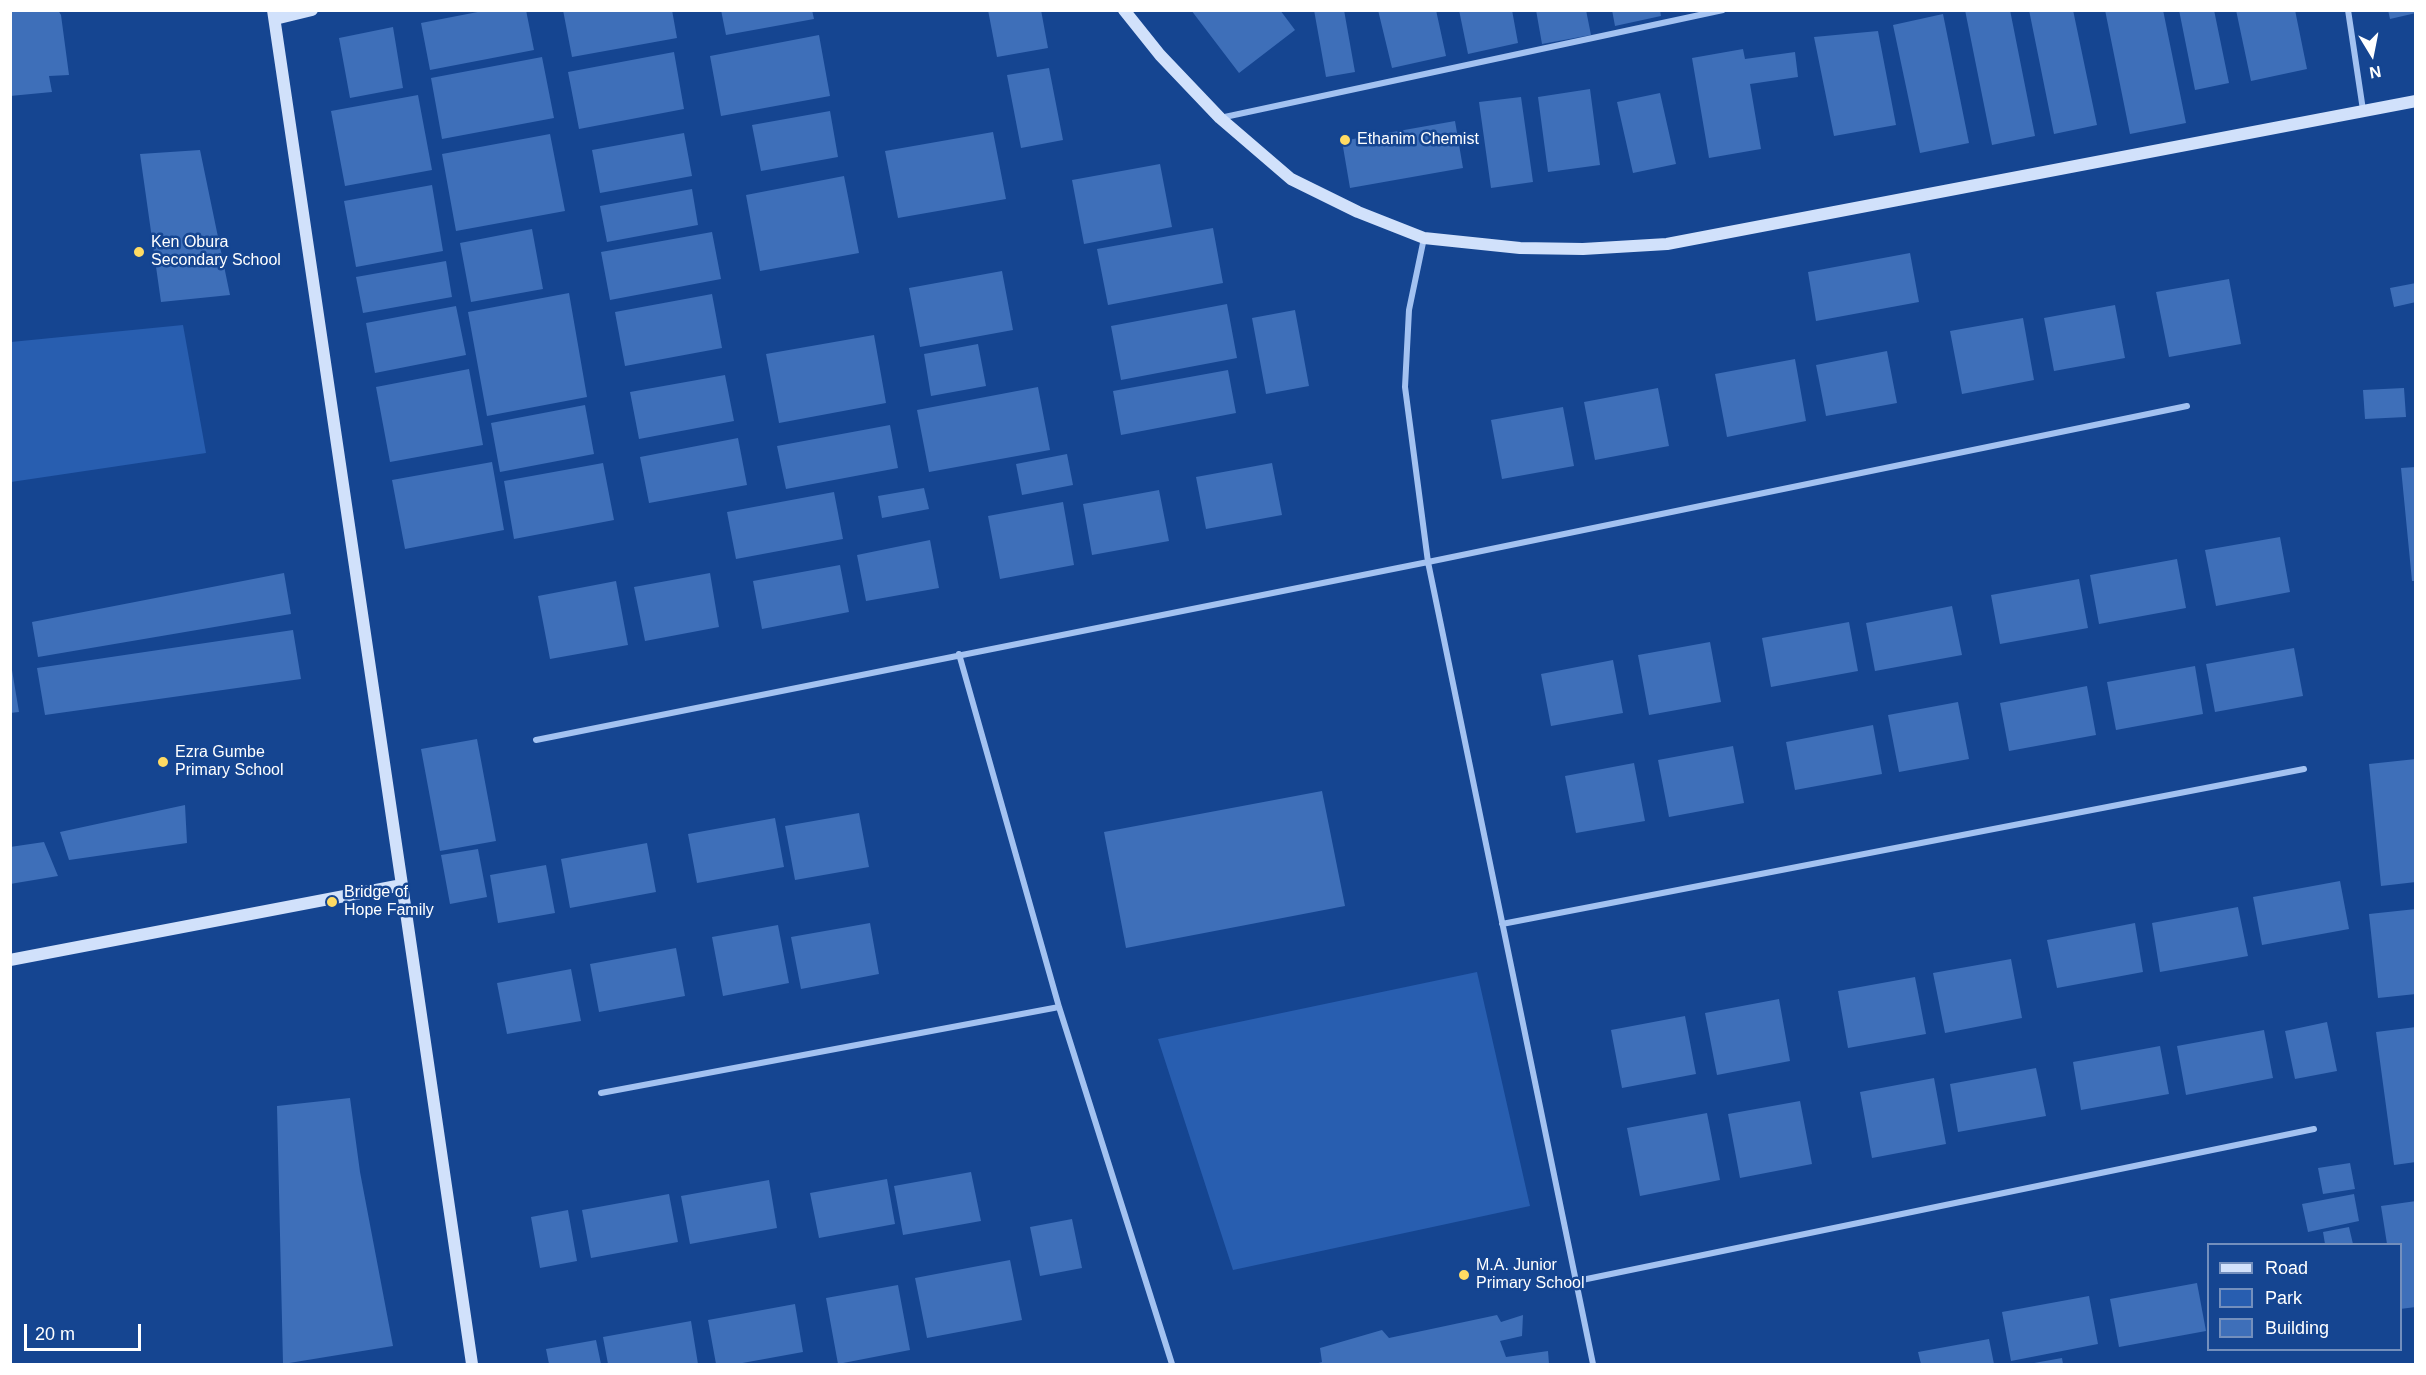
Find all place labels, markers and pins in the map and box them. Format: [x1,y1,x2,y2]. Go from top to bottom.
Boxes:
place label: Ethanim Chemist [1357,130,1479,150]
marker: Ethanim Chemist [1338,133,1352,147]
place label: Ken Obura Secondary School [151,233,281,271]
marker: Ken Obura Secondary School [132,245,146,259]
place label: Ezra Gumbe Primary School [175,743,283,781]
marker: Ezra Gumbe Primary School [156,755,170,769]
place label: Bridge of Hope Family [344,883,434,921]
marker: Bridge of Hope Family [325,895,339,909]
place label: M.A. Junior Primary School [1476,1256,1584,1294]
marker: M.A. Junior Primary School [1457,1268,1471,1282]

